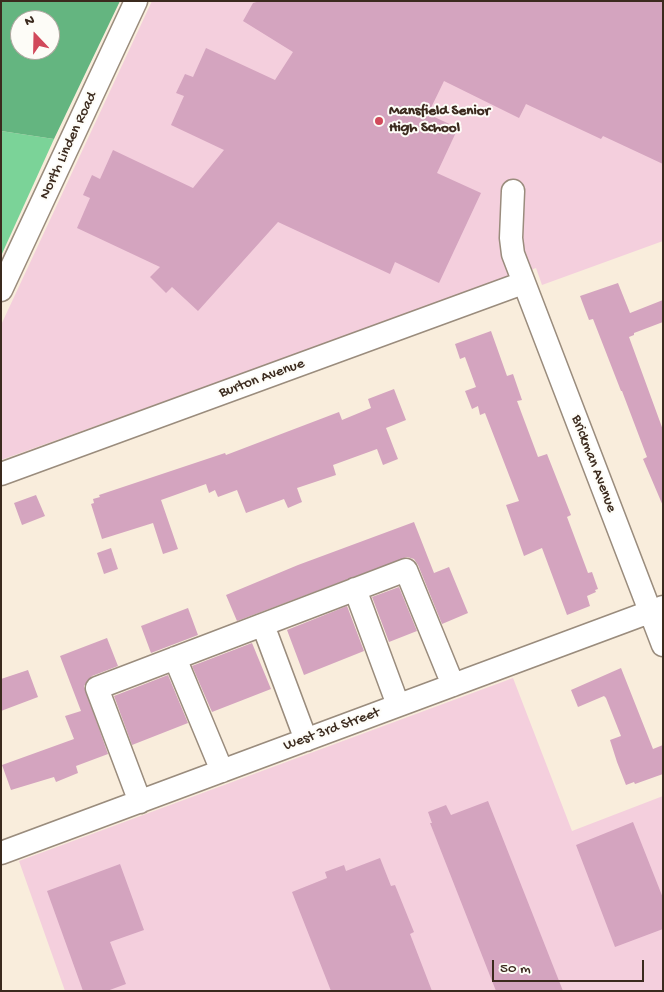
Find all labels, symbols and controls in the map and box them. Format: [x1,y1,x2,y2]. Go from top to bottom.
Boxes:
north arrow [10,10,60,60]
text: N [22,12,37,31]
street label: North Linden Road [36,89,102,203]
place label: Mansfield Senior High School [389,103,490,138]
marker: Mansfield Senior High School [373,115,385,127]
street label: Burton Avenue [217,355,307,403]
street label: Brickman Avenue [566,413,620,515]
street label: West 3rd Street [281,704,383,756]
scale bar [494,950,646,982]
text: 50 m [500,960,531,978]

